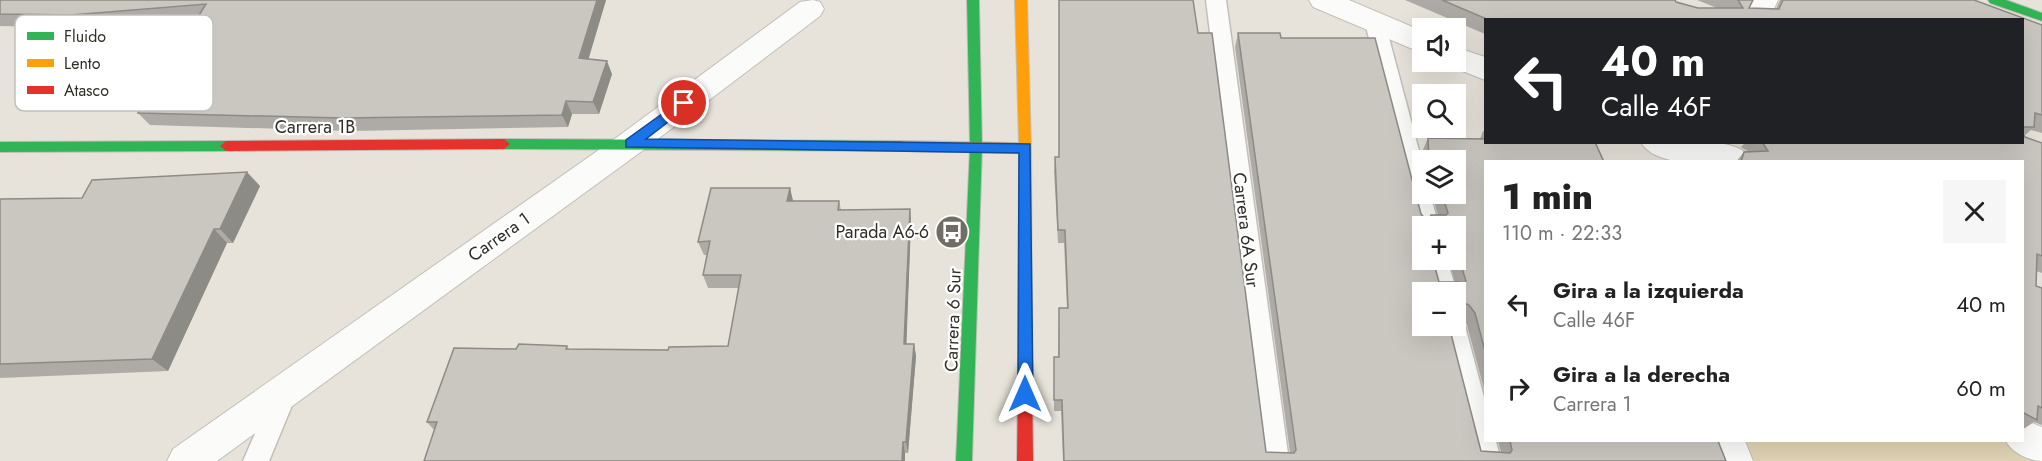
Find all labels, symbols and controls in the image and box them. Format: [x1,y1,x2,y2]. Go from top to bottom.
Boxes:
legend [15,15,213,111]
map controls [1412,18,1466,336]
button: sound [1412,18,1466,72]
text: Fluido [64,25,106,48]
text: 40 m [1601,31,1705,92]
icon: left [1502,42,1580,120]
text: Lento [64,52,101,75]
pin [658,77,709,128]
text: Atasco [64,79,109,102]
button: search [1412,84,1466,138]
icon: arrive [667,86,700,119]
text: Calle 46F [1601,87,1712,126]
street label: Carrera 1B [275,114,355,140]
button: layers [1412,150,1466,204]
text: 1 min [1502,170,1593,222]
street label: Carrera 6A Sur [1226,171,1266,290]
button: close [1943,180,2006,243]
street label: Carrera 1 [463,206,535,268]
bus stop icon: Parada A6-6 [934,214,970,250]
button: + [1412,216,1466,270]
place label: Parada A6-6 [835,219,929,245]
text: 110 m · 22:33 [1502,219,1622,248]
street label: Carrera 6 Sur [938,267,968,372]
text: Gira a la izquierda [1553,274,1744,306]
button: − [1412,282,1466,336]
icon: left [1502,288,1535,321]
text: 40 m [1956,288,2006,320]
text: Calle 46F [1553,306,1635,335]
text: Gira a la derecha [1553,358,1730,390]
position arrow [993,362,1057,426]
icon: right [1502,372,1535,405]
text: 60 m [1956,372,2006,404]
text: Carrera 1 [1553,390,1632,419]

